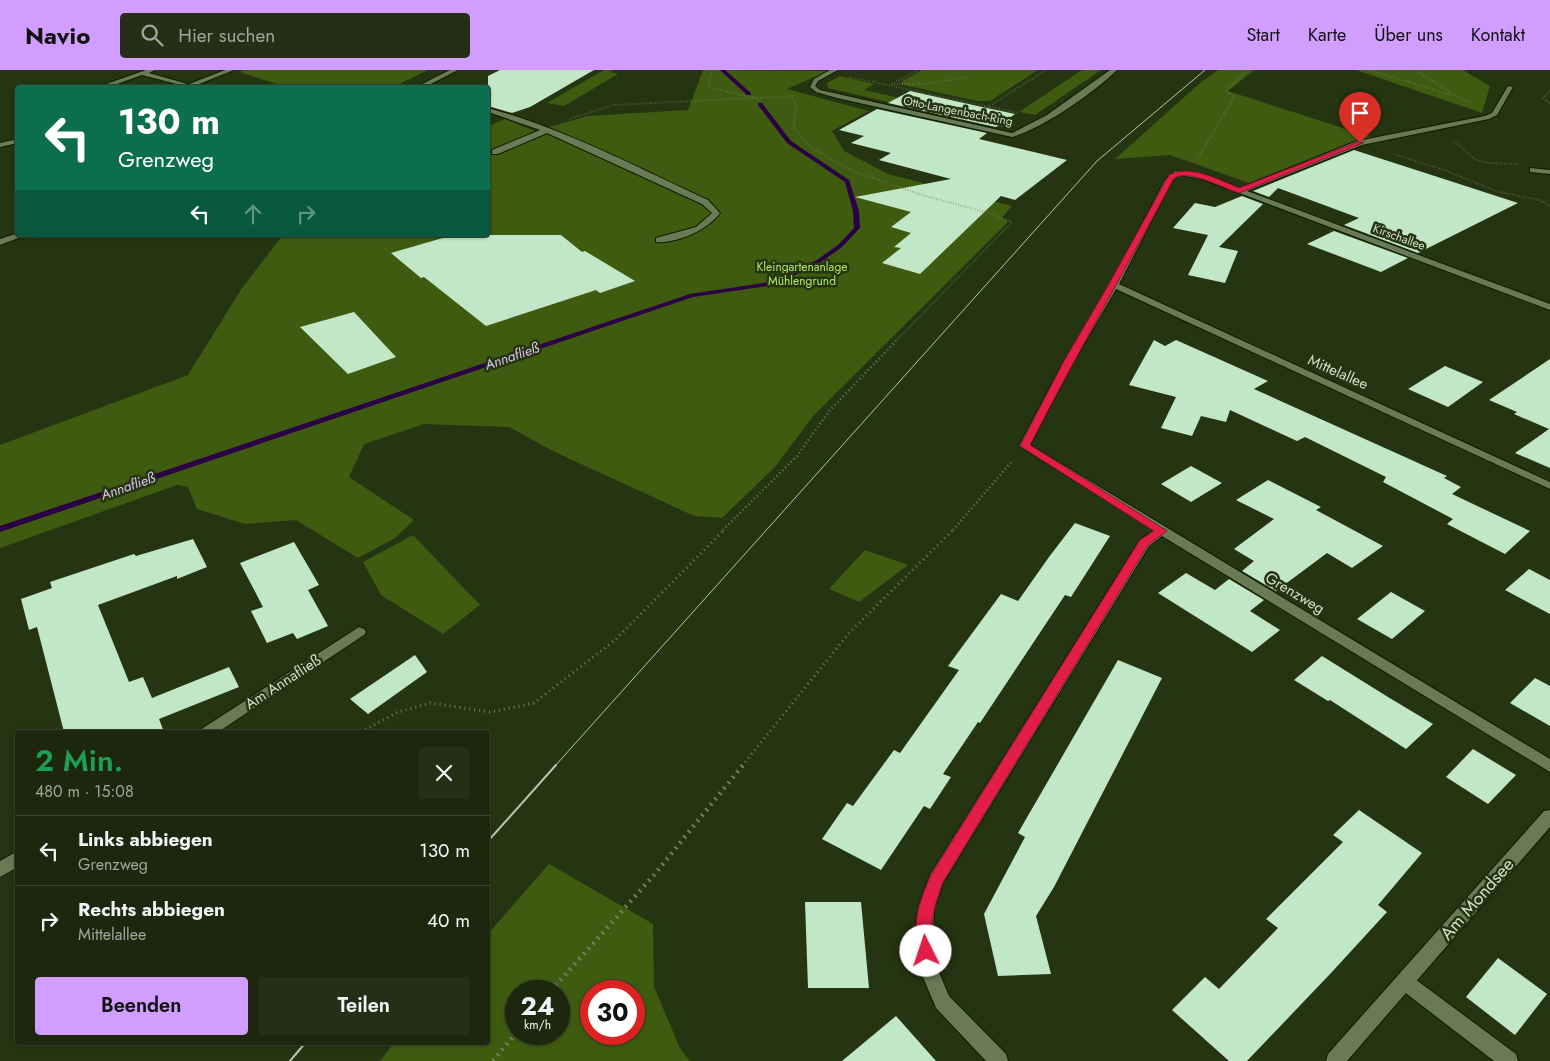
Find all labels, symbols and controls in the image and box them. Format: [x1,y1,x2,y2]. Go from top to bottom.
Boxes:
search box [120,13,470,58]
text: Navio [25,18,90,53]
icon: search [138,21,166,49]
text: Hier suchen [178,22,275,49]
text: Start [1246,22,1280,48]
text: Karte [1308,22,1346,48]
text: Über uns [1374,22,1443,48]
text: Kontakt [1471,22,1525,48]
street label: Otto-Langenbach-Ring [902,92,1014,130]
pin [1339,92,1381,143]
text: 130 m [118,97,220,147]
icon: arrive [1346,99,1374,127]
icon: left [35,105,100,170]
text: Grenzweg [118,143,214,175]
icon: left [186,200,214,228]
icon: ahead [239,200,267,228]
icon: right [292,200,320,228]
street label: Kirschallee [1370,219,1428,255]
park label: Kleingartenanlage Mühlengrund [757,258,847,290]
water label: Annafließ [481,337,542,375]
street label: Mittelallee [1304,349,1372,395]
water label: Annafließ [97,467,158,505]
street label: Grenzweg [1261,567,1329,619]
street label: Am Annafließ [241,649,326,715]
text: 2 Min. [35,739,123,782]
button: close [418,747,470,799]
text: 480 m · 15:08 [35,780,134,803]
text: Links abbiegen [78,826,213,853]
icon: left [35,837,63,865]
text: 130 m [419,837,470,864]
street label: Am Mondsee [1434,852,1520,946]
text: Grenzweg [78,853,148,876]
text: Rechts abbiegen [78,896,225,923]
icon: right [35,907,63,935]
text: 40 m [427,907,470,934]
text: Mittelallee [78,923,146,946]
position arrow [899,924,951,976]
button: Beenden [35,977,248,1035]
button: Teilen [258,977,470,1035]
speed limit sign: 30 [580,980,645,1045]
text: 24 [521,988,554,1024]
text: km/h [524,1016,551,1034]

